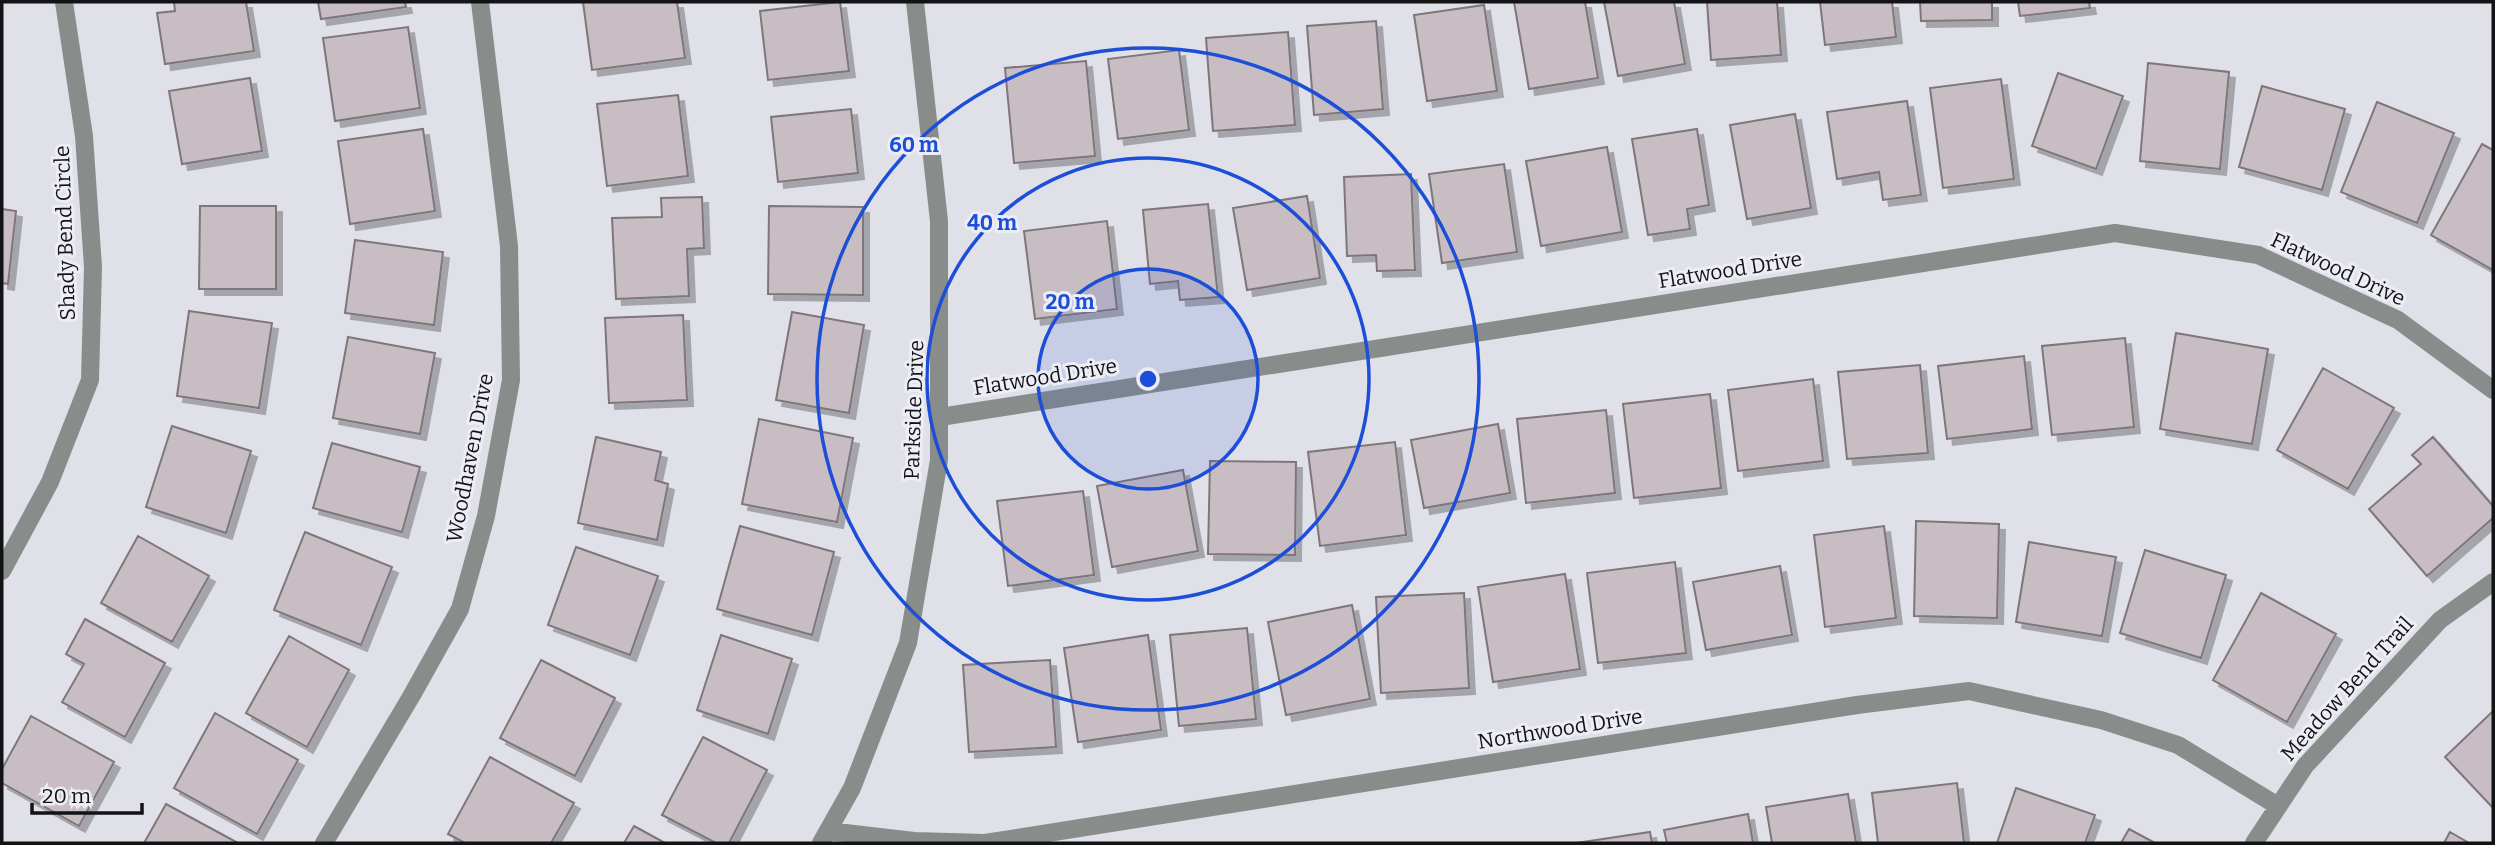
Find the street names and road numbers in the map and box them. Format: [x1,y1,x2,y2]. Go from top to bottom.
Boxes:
street label: Shady Bend Circle [49,145,81,321]
street label: Flatwood Drive [2267,227,2409,311]
street label: Flatwood Drive [1656,246,1804,294]
street label: Parkside Drive [899,340,929,480]
street label: Flatwood Drive [971,353,1119,401]
street label: Woodhaven Drive [441,371,499,545]
street label: Meadow Bend Trail [2275,611,2419,767]
street label: Northwood Drive [1476,703,1644,755]

